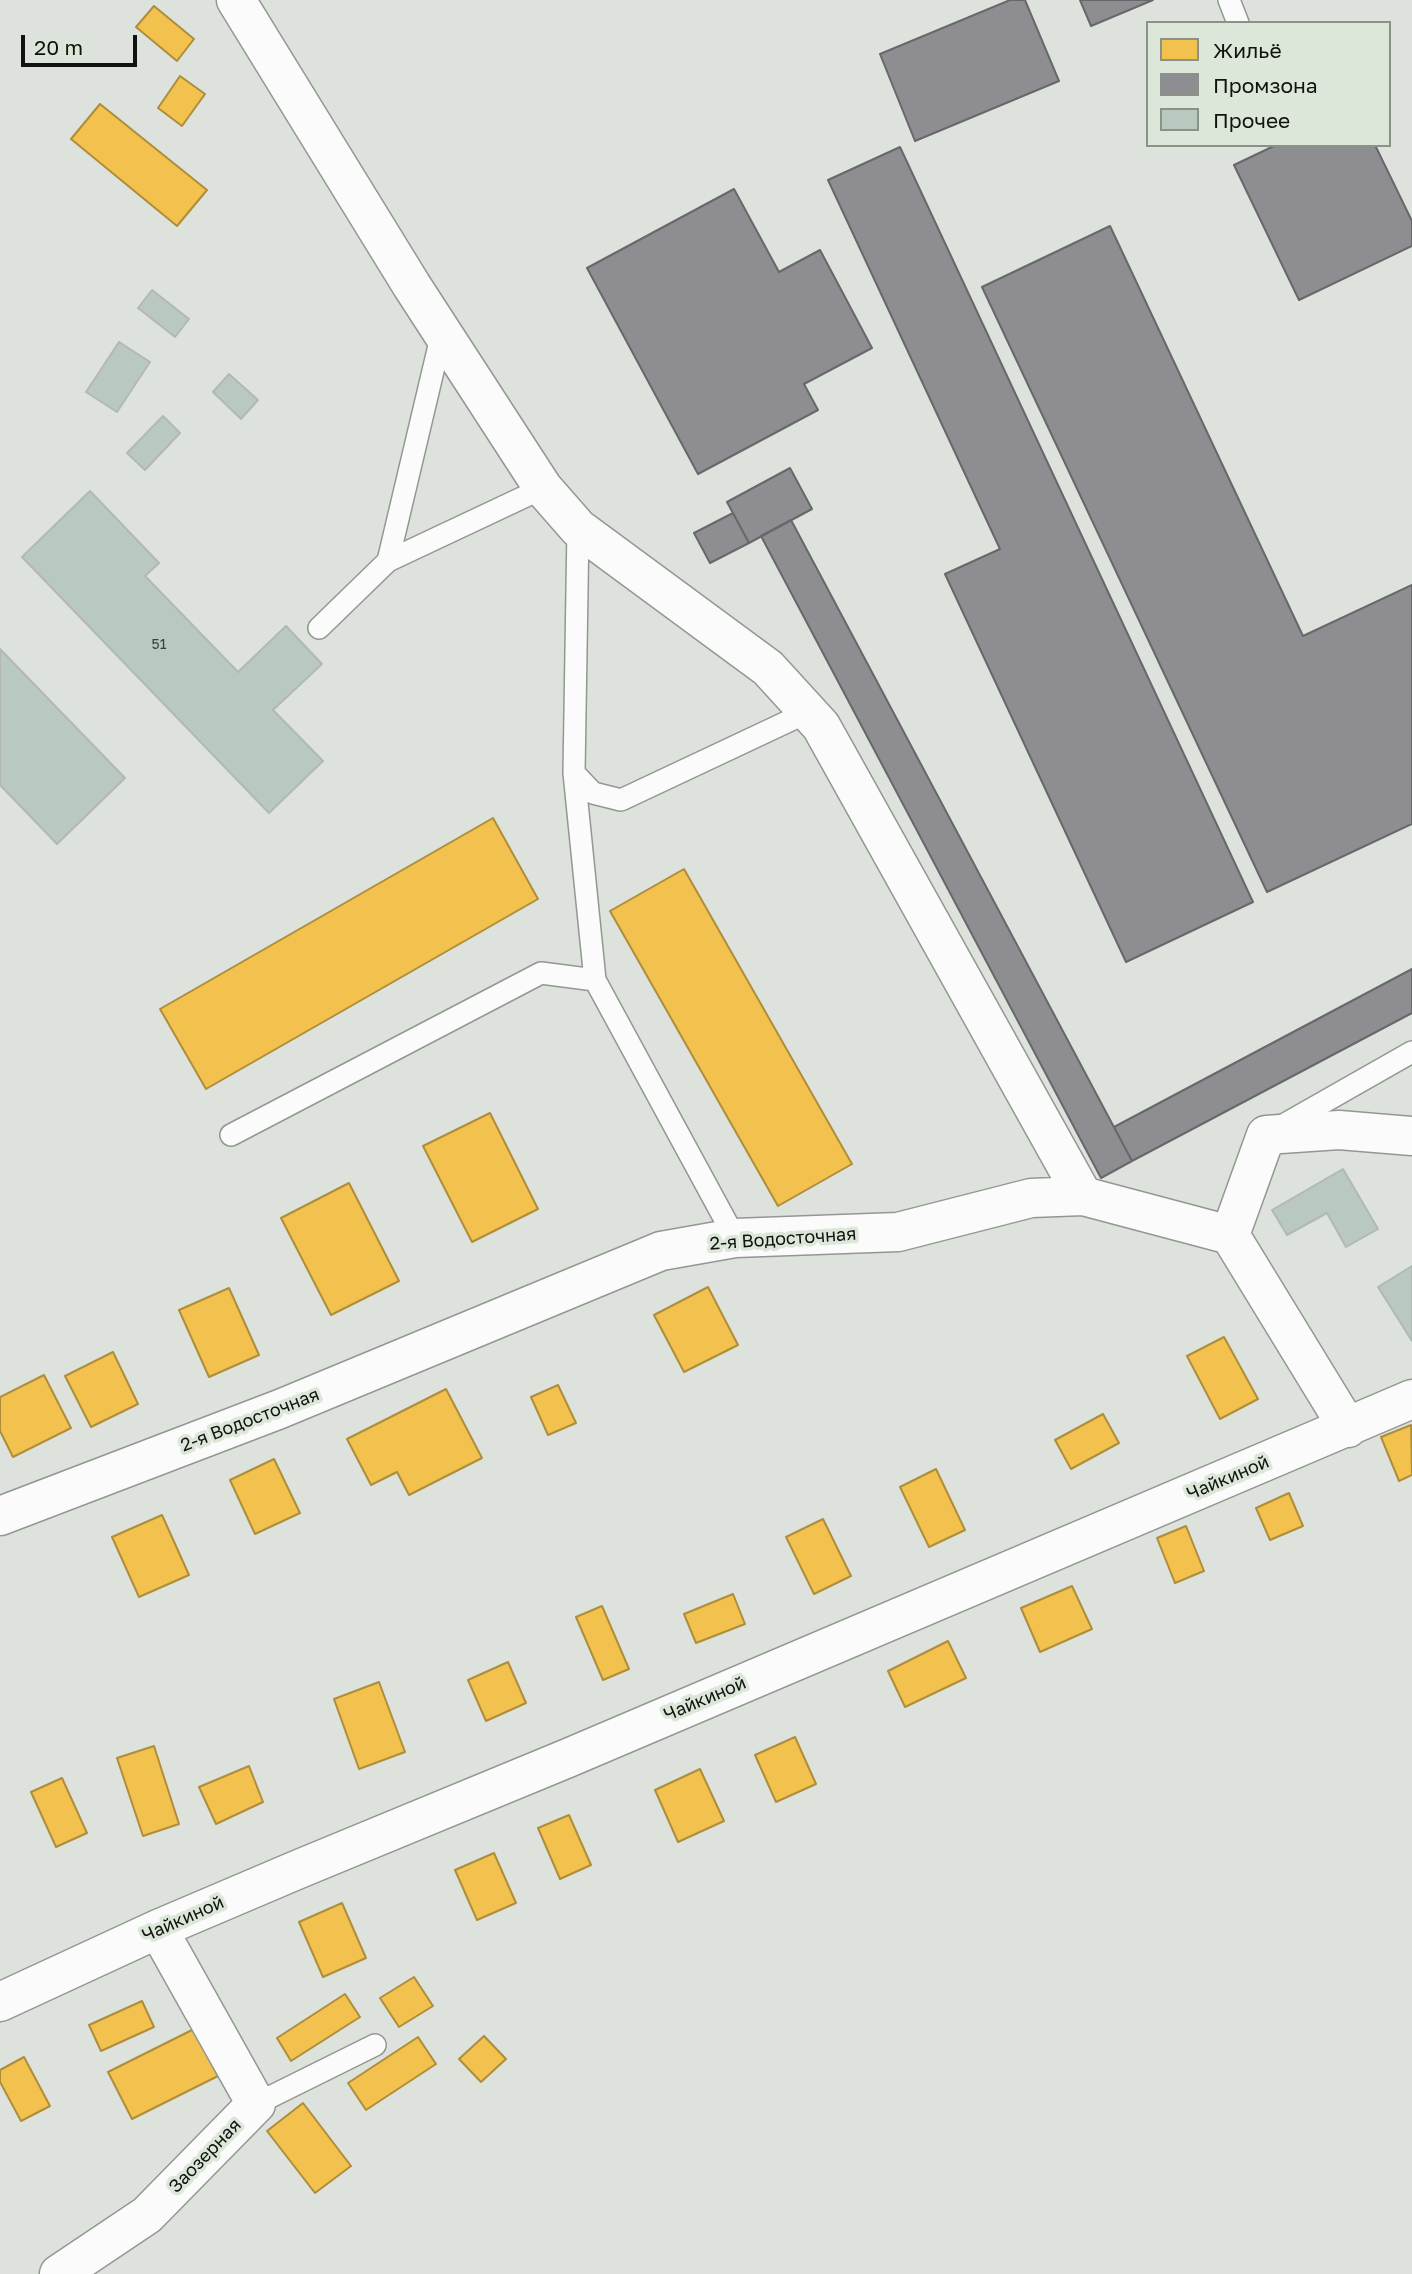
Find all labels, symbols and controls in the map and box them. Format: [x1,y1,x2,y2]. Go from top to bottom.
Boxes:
scale bar [24,21,140,65]
legend [1146,21,1391,147]
text: 20 m [34,34,83,60]
text: Жильё [1213,37,1282,63]
text: Промзона [1213,72,1318,98]
text: Прочее [1213,107,1290,133]
house number: 51 [152,637,166,653]
street label: 2-я Водосточная [709,1223,857,1255]
street label: 2-я Водосточная [177,1384,323,1456]
street label: Чайкиной [1184,1451,1272,1505]
street label: Чайкиной [661,1672,749,1726]
street label: Чайкиной [139,1891,227,1947]
street label: Заозерная [164,2114,246,2198]

